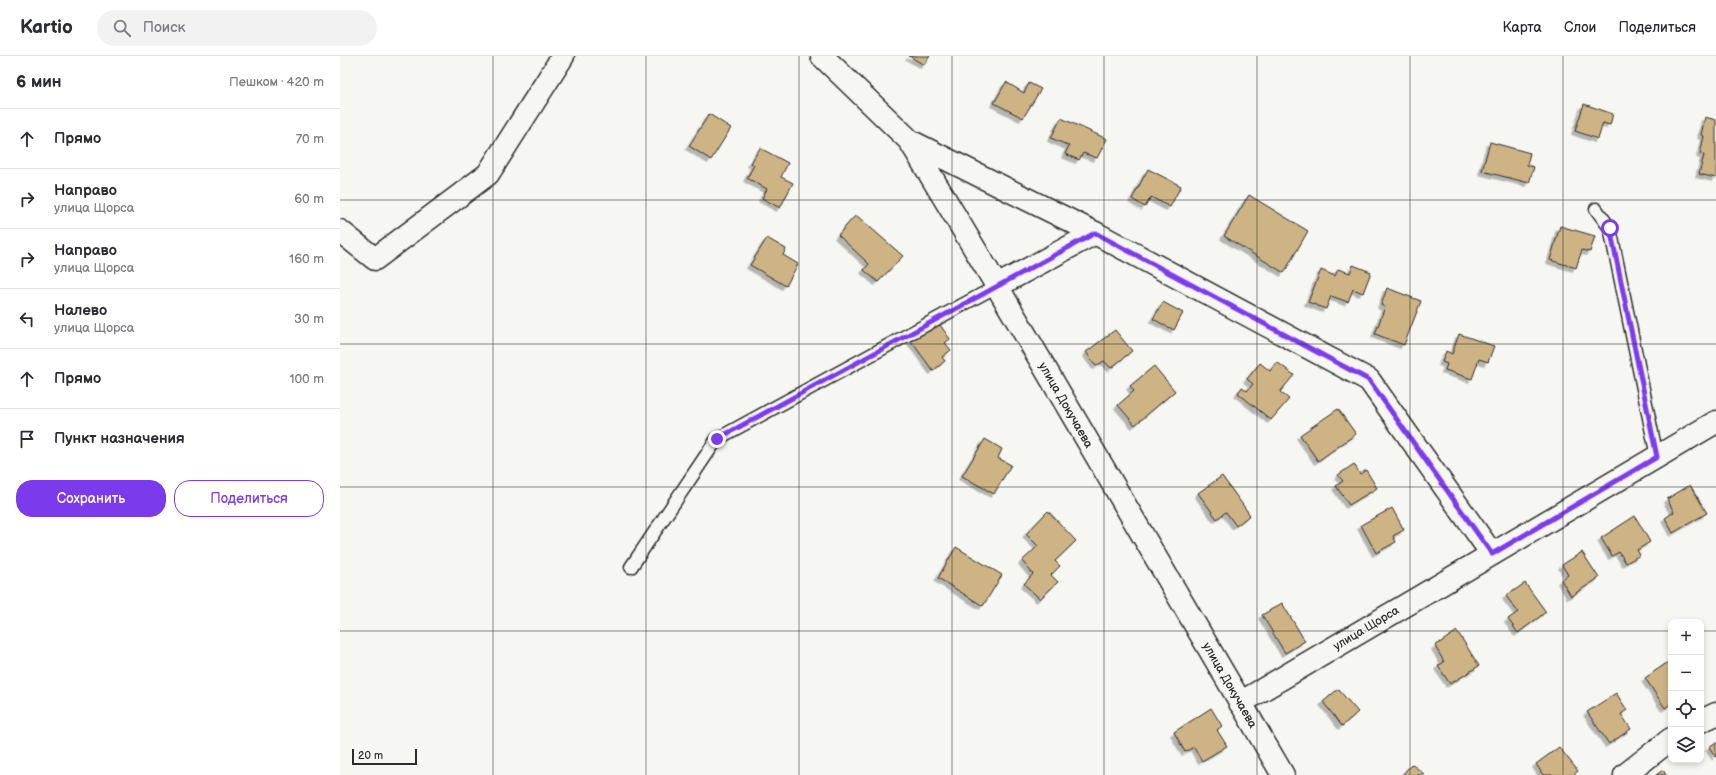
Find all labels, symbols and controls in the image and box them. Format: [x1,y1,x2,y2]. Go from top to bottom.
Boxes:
search box [97,10,377,46]
text: Kartio [20,16,73,39]
icon: search [111,17,133,39]
text: Поиск [143,18,186,37]
text: Карта [1502,19,1542,36]
text: Слои [1564,19,1596,36]
text: Поделиться [1618,19,1696,36]
text: 6 мин [16,72,62,92]
text: Пешком · 420 m [229,74,324,90]
icon: ahead [16,128,38,150]
text: Прямо [54,129,101,148]
text: 70 m [296,131,324,147]
text: Направо [54,181,117,200]
icon: right [16,188,38,210]
text: 60 m [294,191,324,207]
text: улица Щорса [54,200,134,216]
route start [1601,219,1619,237]
text: Направо [54,241,117,260]
icon: right [16,248,38,270]
text: 160 m [289,251,324,267]
text: улица Щорса [54,260,134,276]
text: Налево [54,301,107,320]
icon: left [16,308,38,330]
text: 30 m [294,311,324,327]
text: улица Щорса [54,320,134,336]
street label: улица Докучаева [1035,360,1096,451]
icon: ahead [16,368,38,390]
text: Прямо [54,369,101,388]
text: 100 m [289,371,324,387]
icon: arrive [16,428,38,450]
text: Пункт назначения [54,429,185,448]
route end [708,430,726,448]
button: Сохранить [16,480,166,517]
button: Поделиться [174,480,324,517]
street label: улица Щорса [1331,603,1402,654]
map controls [1668,619,1704,763]
button: + [1668,619,1704,655]
street label: улица Докучаева [1199,640,1260,731]
button: − [1668,655,1704,691]
button: locate [1668,691,1704,727]
button: layers [1668,727,1704,763]
scale bar [352,747,417,766]
text: 20 m [358,749,383,762]

